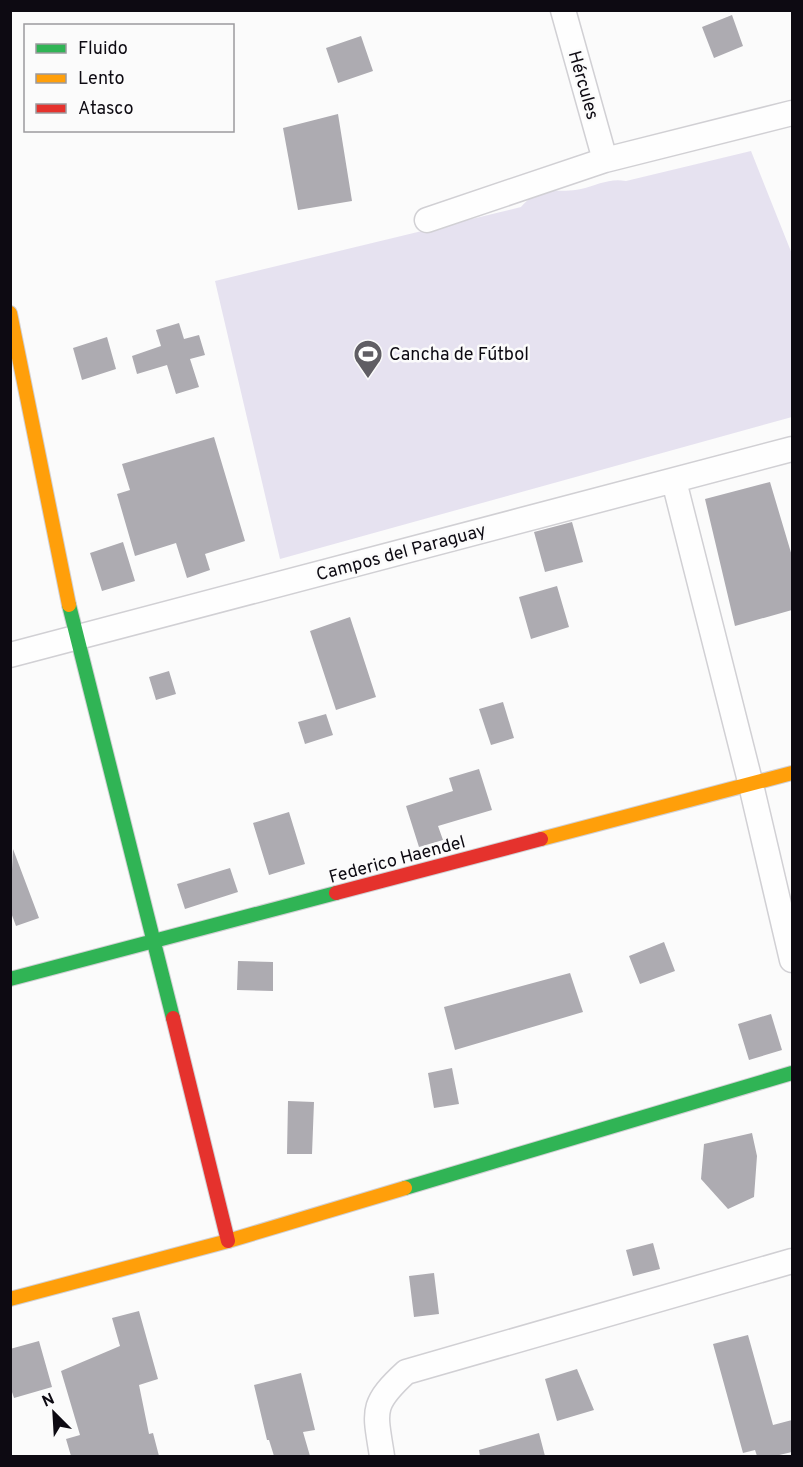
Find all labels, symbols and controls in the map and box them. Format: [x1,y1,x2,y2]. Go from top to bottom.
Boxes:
legend [24,24,234,132]
text: Fluido [78,38,128,61]
street label: Hércules [562,48,603,122]
text: Lento [78,68,124,91]
text: Atasco [78,98,134,121]
sports icon: Cancha de Fútbol [352,338,384,380]
place label: Cancha de Fútbol [389,344,529,367]
street label: Campos del Paraguay [314,520,489,587]
street label: Federico Haendel [327,831,468,890]
north arrow [24,1383,84,1443]
text: N [39,1390,58,1413]

